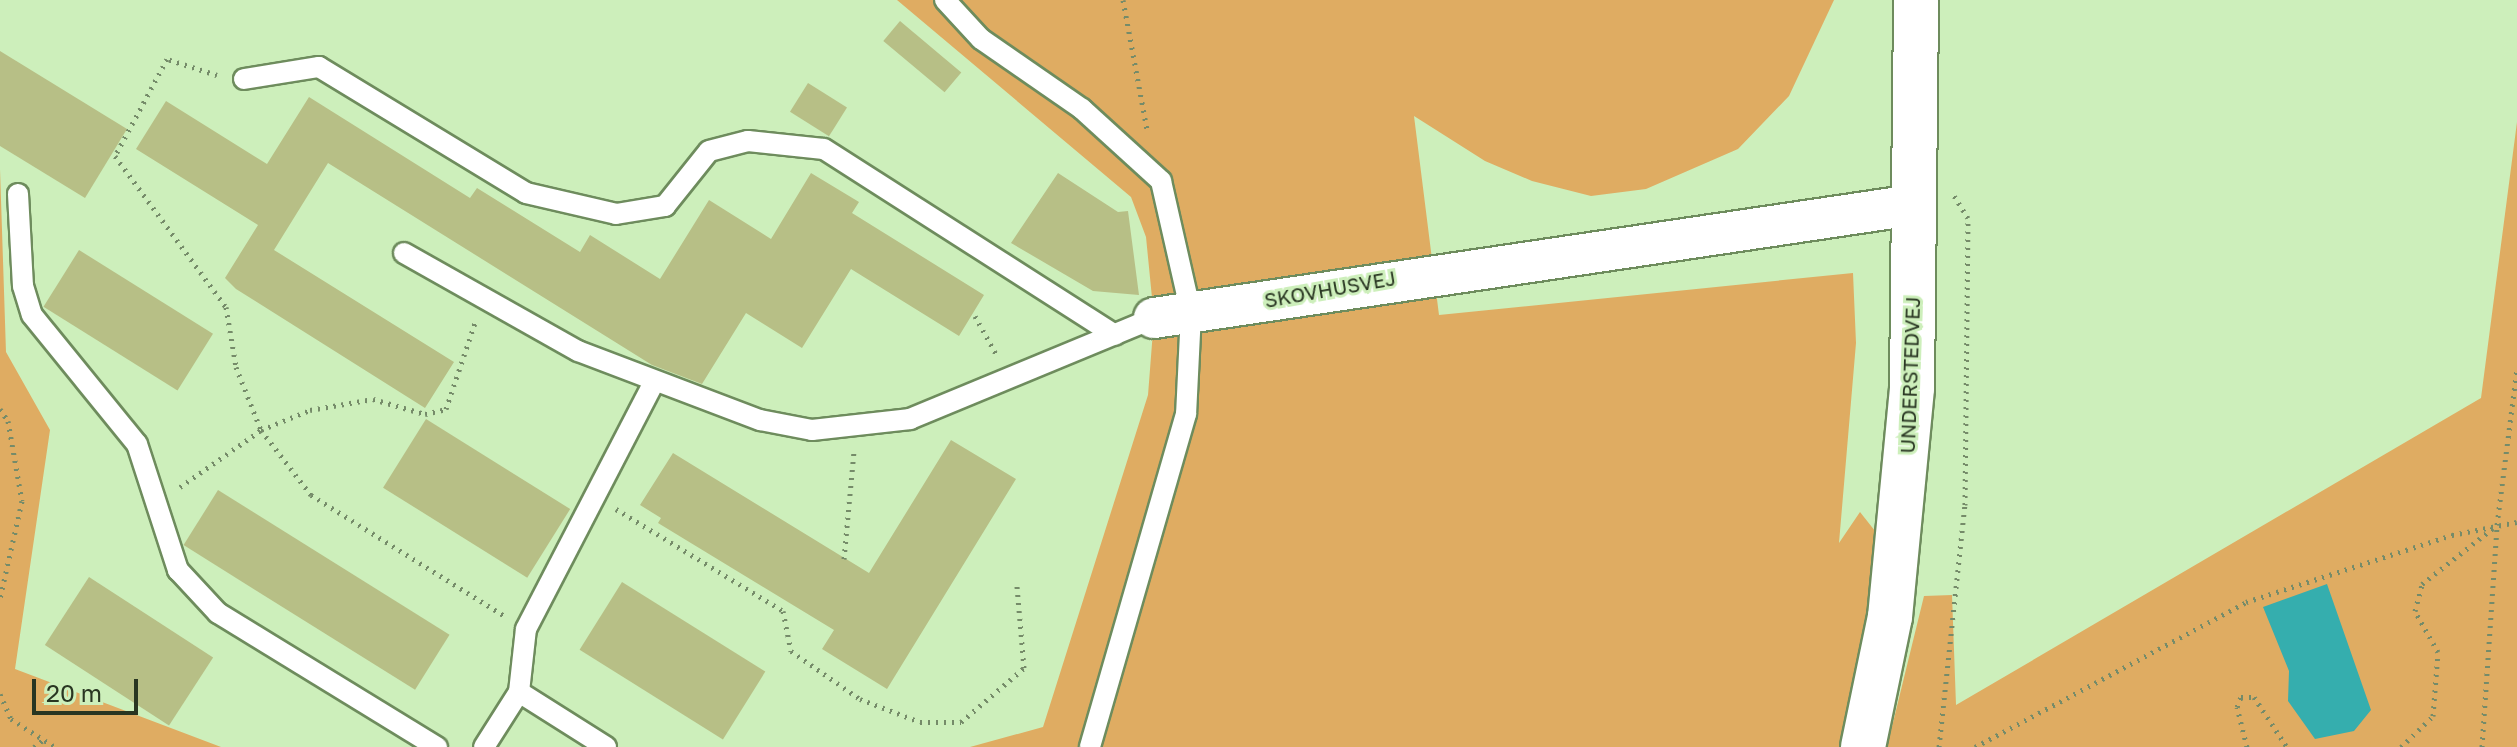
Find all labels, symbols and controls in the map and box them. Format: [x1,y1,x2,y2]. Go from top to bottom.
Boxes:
street label: SKOVHUSVEJ [1262,266,1398,312]
street label: UNDERSTEDVEJ [1895,296,1925,454]
scale bar [36,663,142,713]
text: 20 m [46,678,102,707]

